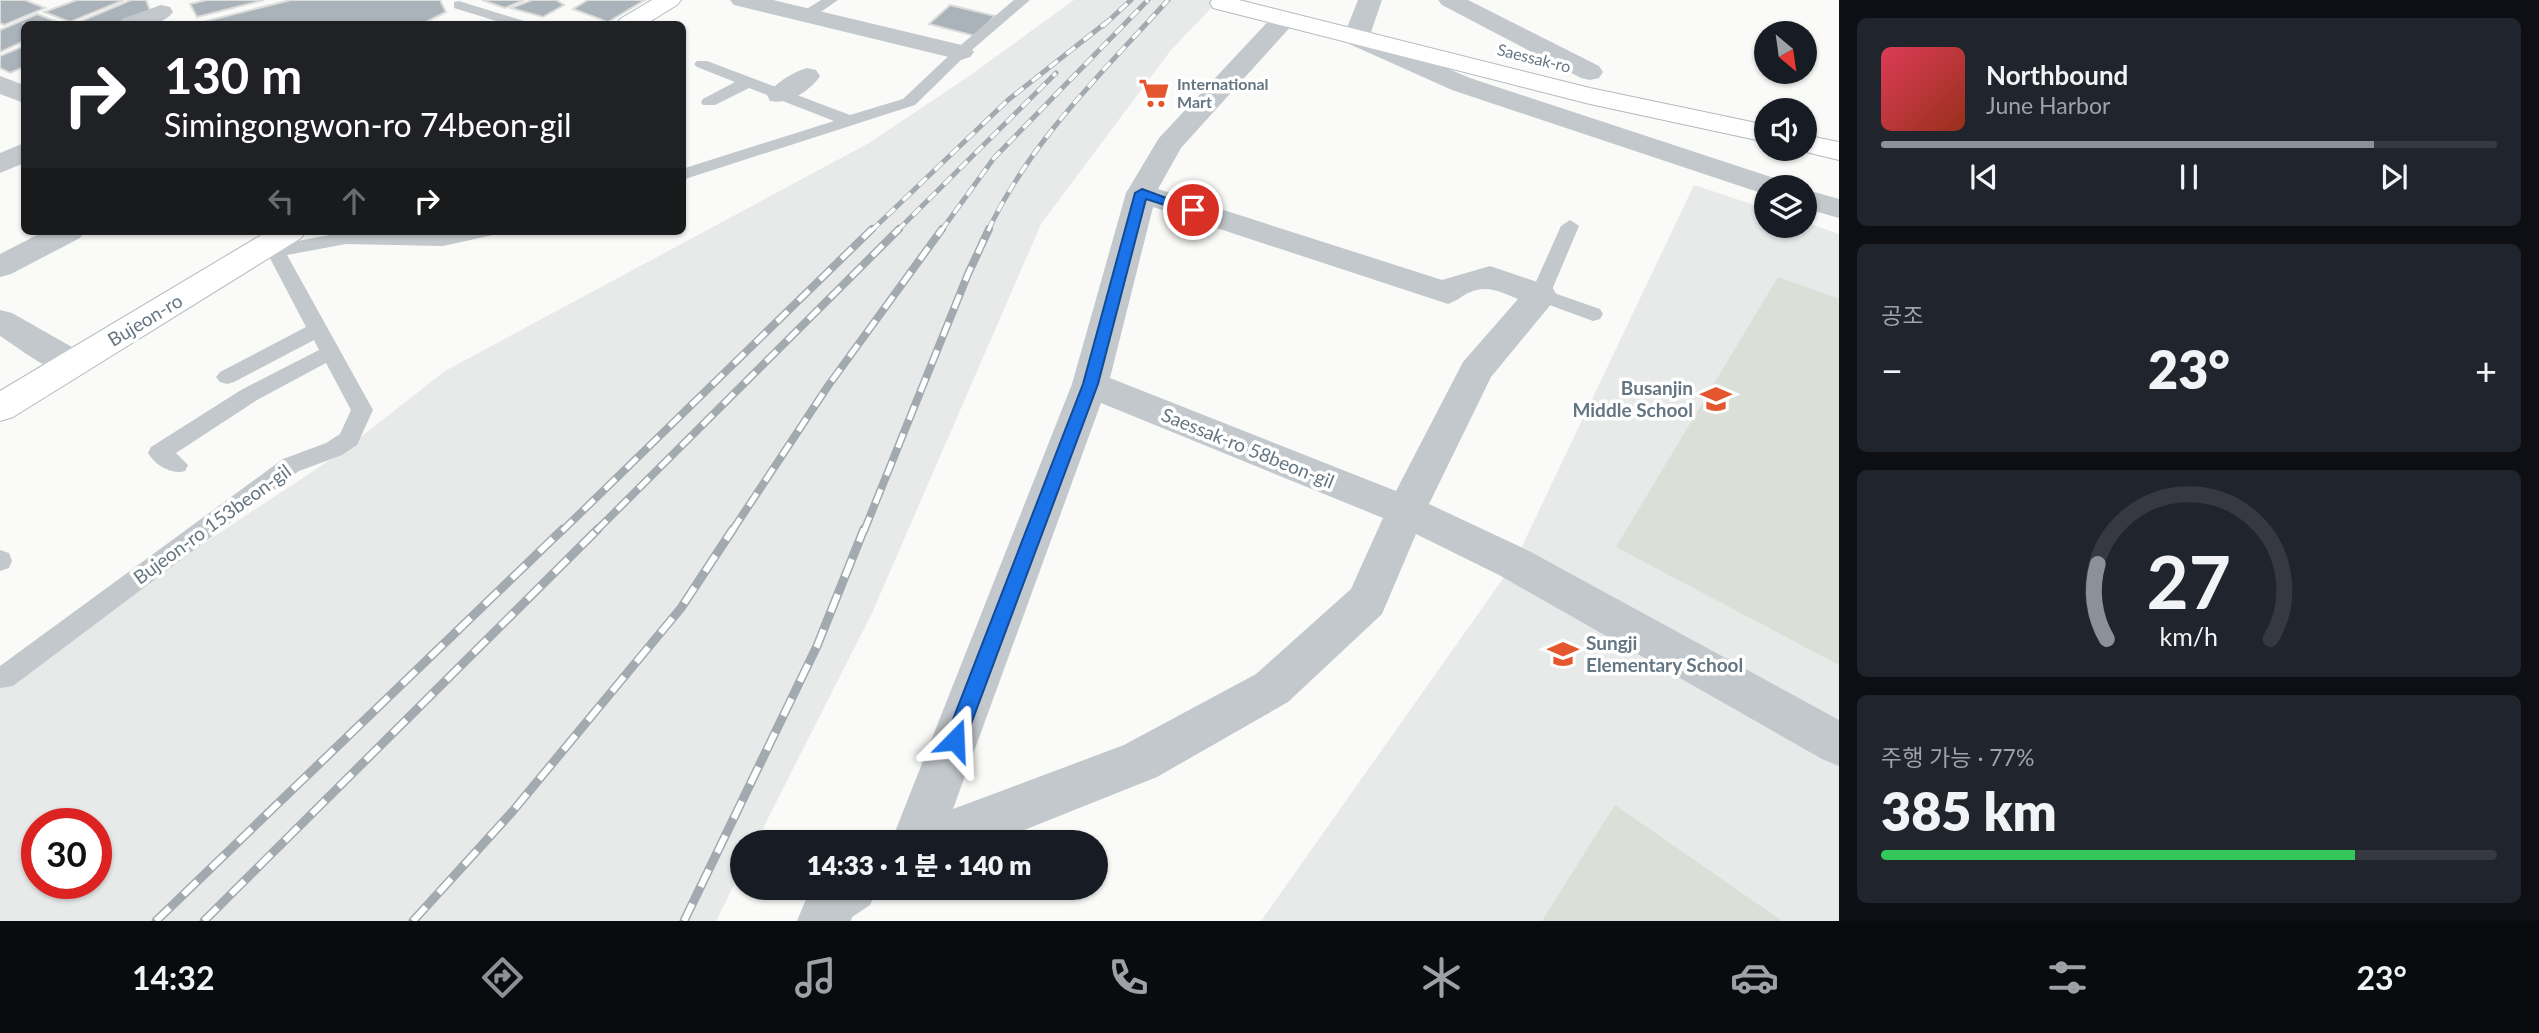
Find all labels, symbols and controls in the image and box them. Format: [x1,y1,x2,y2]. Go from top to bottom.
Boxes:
north arrow [1754,21,1816,84]
map controls [1754,21,1817,238]
street label: Saessak-ro [1495,39,1573,76]
text: 130 m [164,46,302,104]
icon: right [49,49,140,140]
text: Northbound [1986,59,2128,91]
place label: International Mart [1177,74,1269,111]
supermarket icon: International Mart [1137,76,1171,110]
text: June Harbor [1986,91,2110,119]
button: sound [1754,98,1817,161]
text: Simingongwon-ro 74beon-gil [164,105,572,144]
icon: previous [1965,158,2003,196]
icon: pause [2170,158,2208,196]
icon: next [2375,158,2413,196]
button: layers [1754,175,1817,238]
pin [1163,180,1223,240]
icon: left [262,182,300,220]
icon: ahead [335,182,373,220]
icon: right [408,182,446,220]
icon: arrive [1174,191,1212,229]
street label: Bujeon-ro [103,288,186,351]
text: 공조 [1881,301,1923,329]
text: 23° [2148,338,2230,400]
text: − [1881,347,1903,393]
text: + [2475,347,2497,393]
place label: Busanjin Middle School [1572,376,1693,421]
school or university icon: Busanjin Middle School [1699,382,1733,416]
street label: Saessak-ro 58beon-gil [1159,402,1338,493]
street label: Bujeon-ro 153beon-gil [129,459,295,588]
text: 27 [2147,538,2231,626]
text: km/h [2160,621,2218,651]
place label: Sungji Elementary School [1586,631,1743,676]
school or university icon: Sungji Elementary School [1546,637,1580,671]
position arrow [918,703,992,777]
text: 주행 가능 · 77% [1881,743,2034,771]
text: 385 km [1881,780,2057,842]
speed limit sign: 30 [21,808,112,899]
text: 14:33 · 1 분 · 140 m [807,849,1031,881]
icon: directions [478,953,527,1002]
icon: music [791,953,840,1002]
icon: phone [1104,953,1153,1002]
icon: climate [1417,953,1466,1002]
icon: car [1730,953,1779,1002]
icon: filters [2043,953,2092,1002]
text: 14:32 [132,958,214,997]
text: 23° [2356,958,2407,997]

